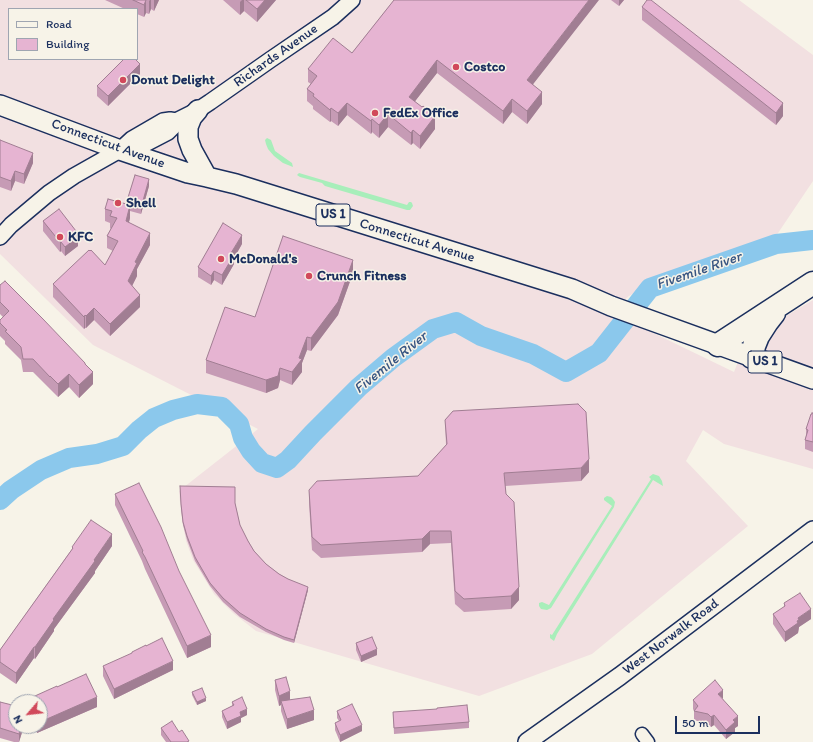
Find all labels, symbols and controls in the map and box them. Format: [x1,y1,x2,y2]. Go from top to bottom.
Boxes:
legend [8,8,138,60]
text: Road [46,17,72,31]
street label: Richards Avenue [231,21,321,91]
text: Building [46,37,89,51]
place label: Costco [464,59,505,75]
marker: Costco [451,62,461,72]
place label: Donut Delight [131,72,215,88]
marker: Donut Delight [118,75,128,85]
place label: FedEx Office [383,105,459,121]
marker: FedEx Office [370,108,380,118]
street label: Connecticut Avenue [49,116,167,172]
place label: Shell [126,195,156,211]
marker: Shell [113,198,123,208]
road number: US 1 [316,204,350,226]
street label: Connecticut Avenue [357,215,477,267]
place label: KFC [68,229,93,245]
marker: KFC [55,232,65,242]
water label: Fivemile River [654,248,744,294]
place label: McDonald's [229,251,297,267]
marker: McDonald's [216,254,226,264]
place label: Crunch Fitness [317,268,407,284]
marker: Crunch Fitness [304,271,314,281]
water label: Fivemile River [351,328,431,398]
road number: US 1 [748,351,782,373]
street label: West Norwalk Road [620,595,722,679]
north arrow [8,694,48,734]
scale bar [677,708,762,734]
text: N [10,713,25,726]
text: 50 m [682,716,708,730]

